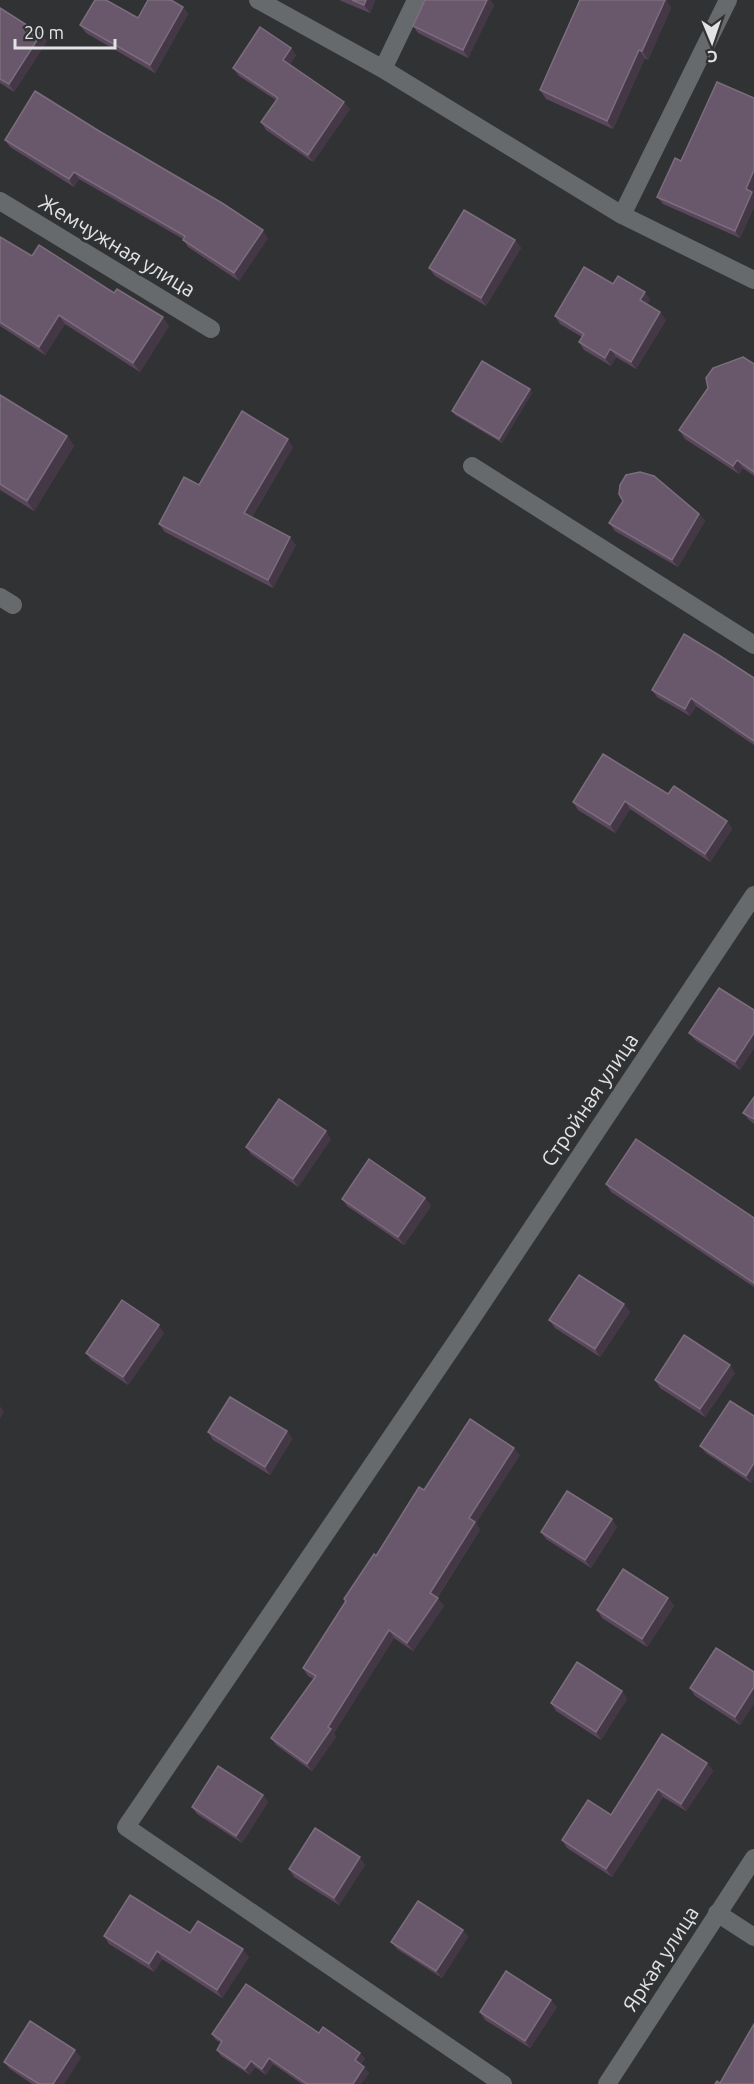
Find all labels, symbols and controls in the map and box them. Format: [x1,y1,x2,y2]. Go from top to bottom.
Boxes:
scale bar [15,12,116,50]
north arrow [682,12,742,72]
text: 20 m [24,22,64,42]
text: С [707,48,718,66]
street label: Жемчужная улица [35,189,200,301]
street label: Стройная улица [536,1028,643,1171]
street label: Яркая улица [617,1901,703,2016]

